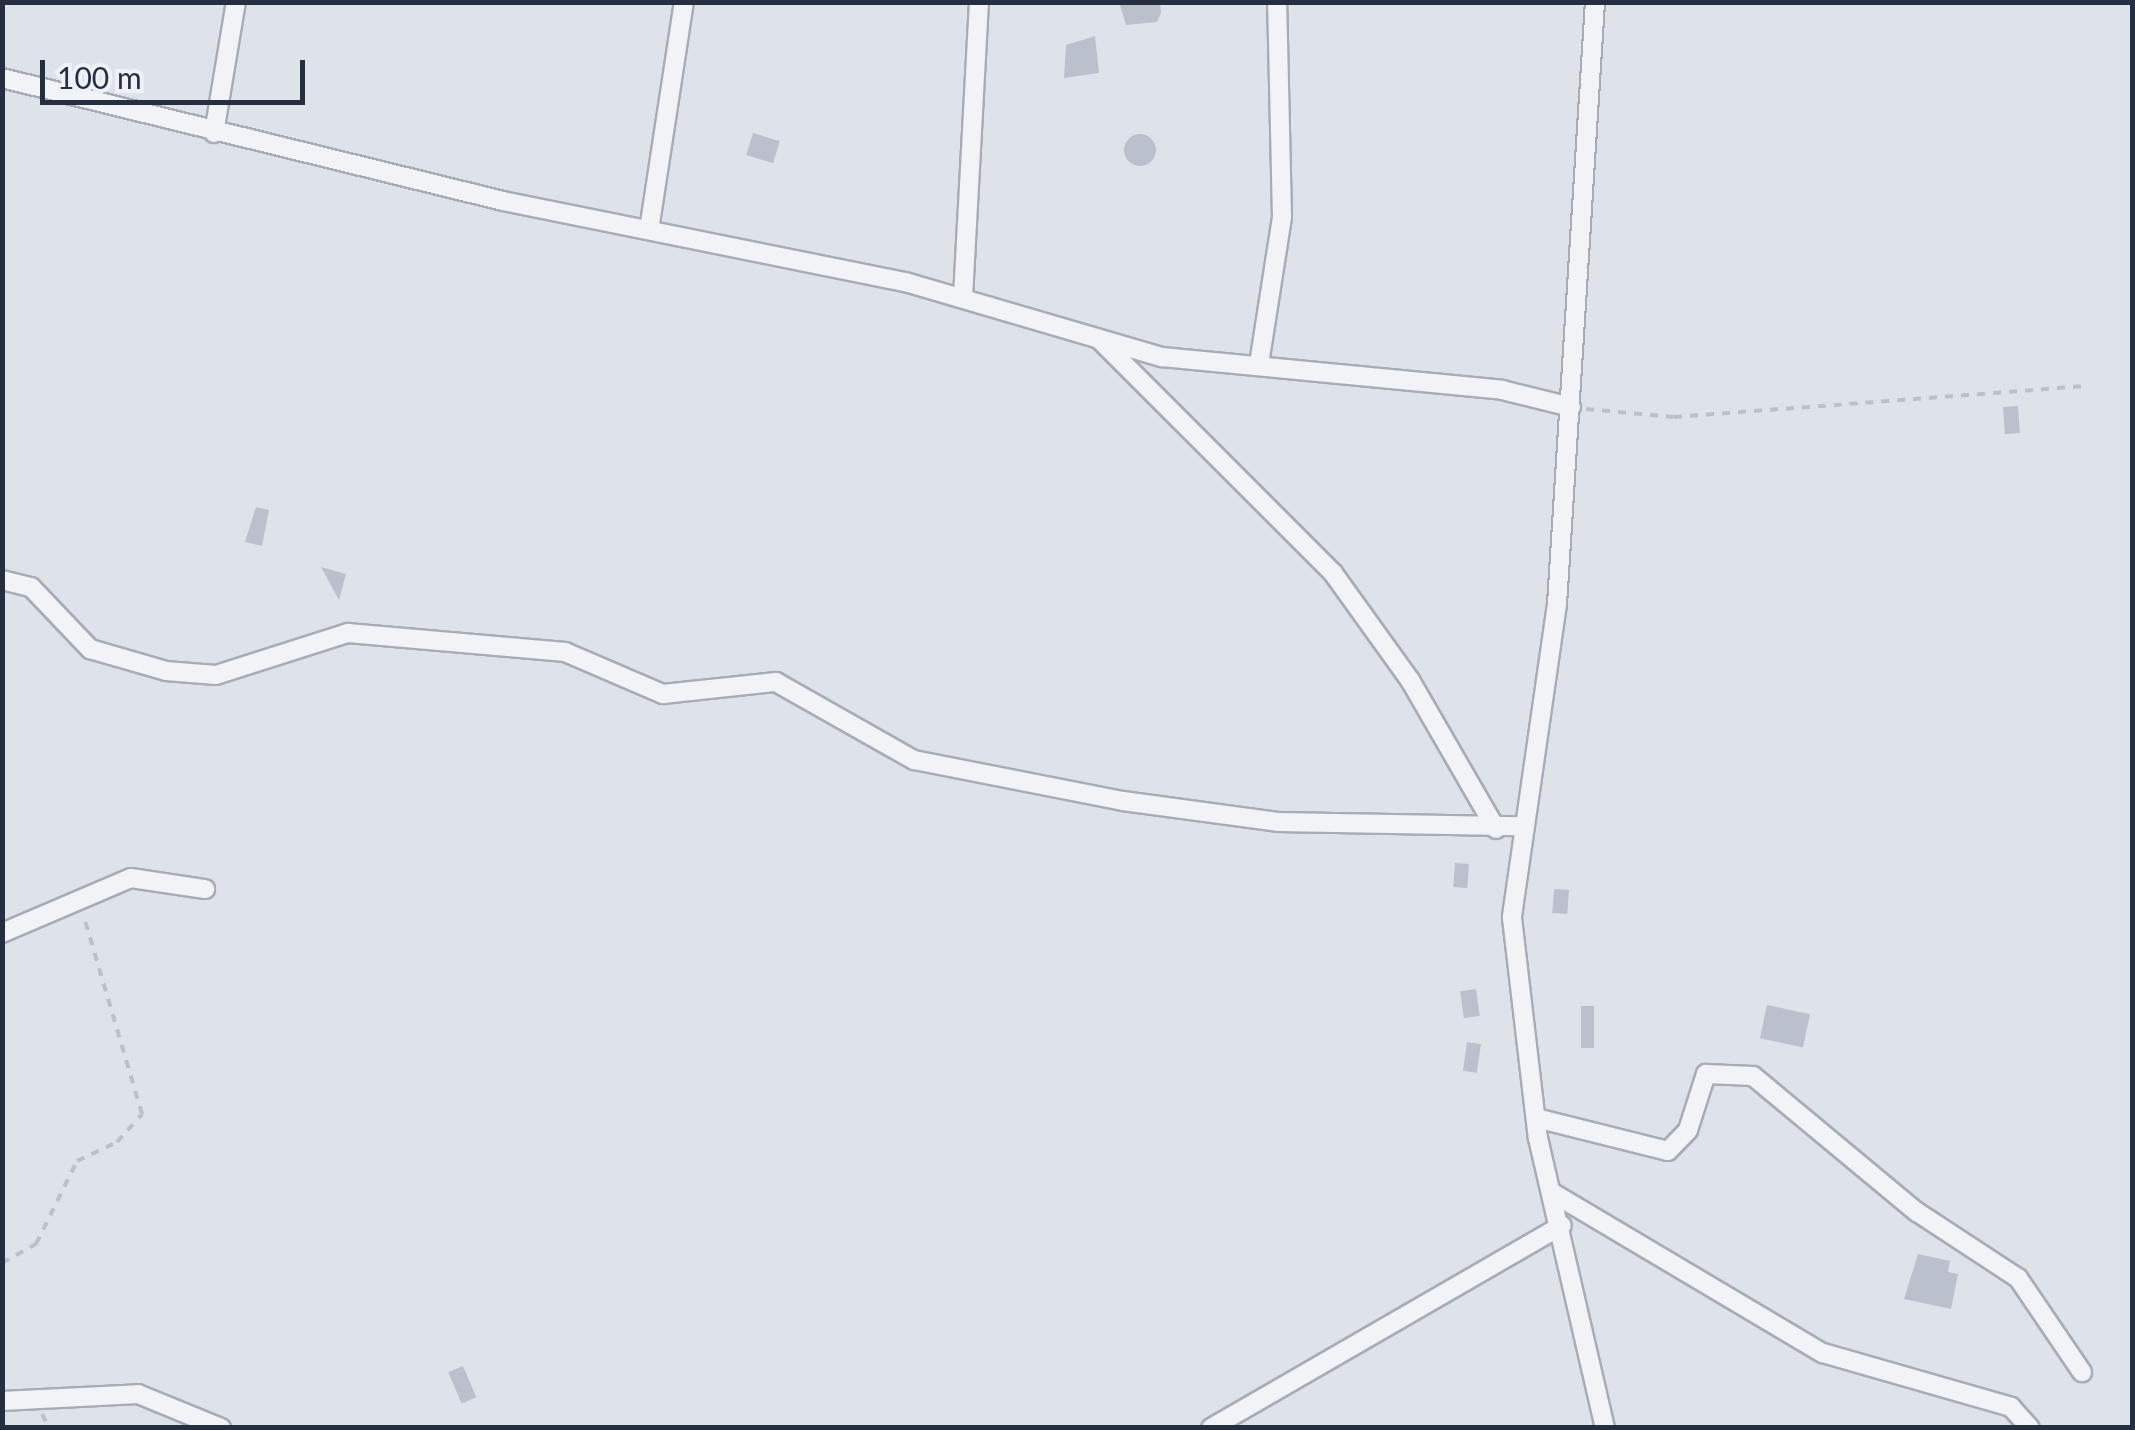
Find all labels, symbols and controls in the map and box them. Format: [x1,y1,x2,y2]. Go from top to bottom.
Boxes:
scale bar [45,40,310,102]
text: 100 m [57,59,142,95]

